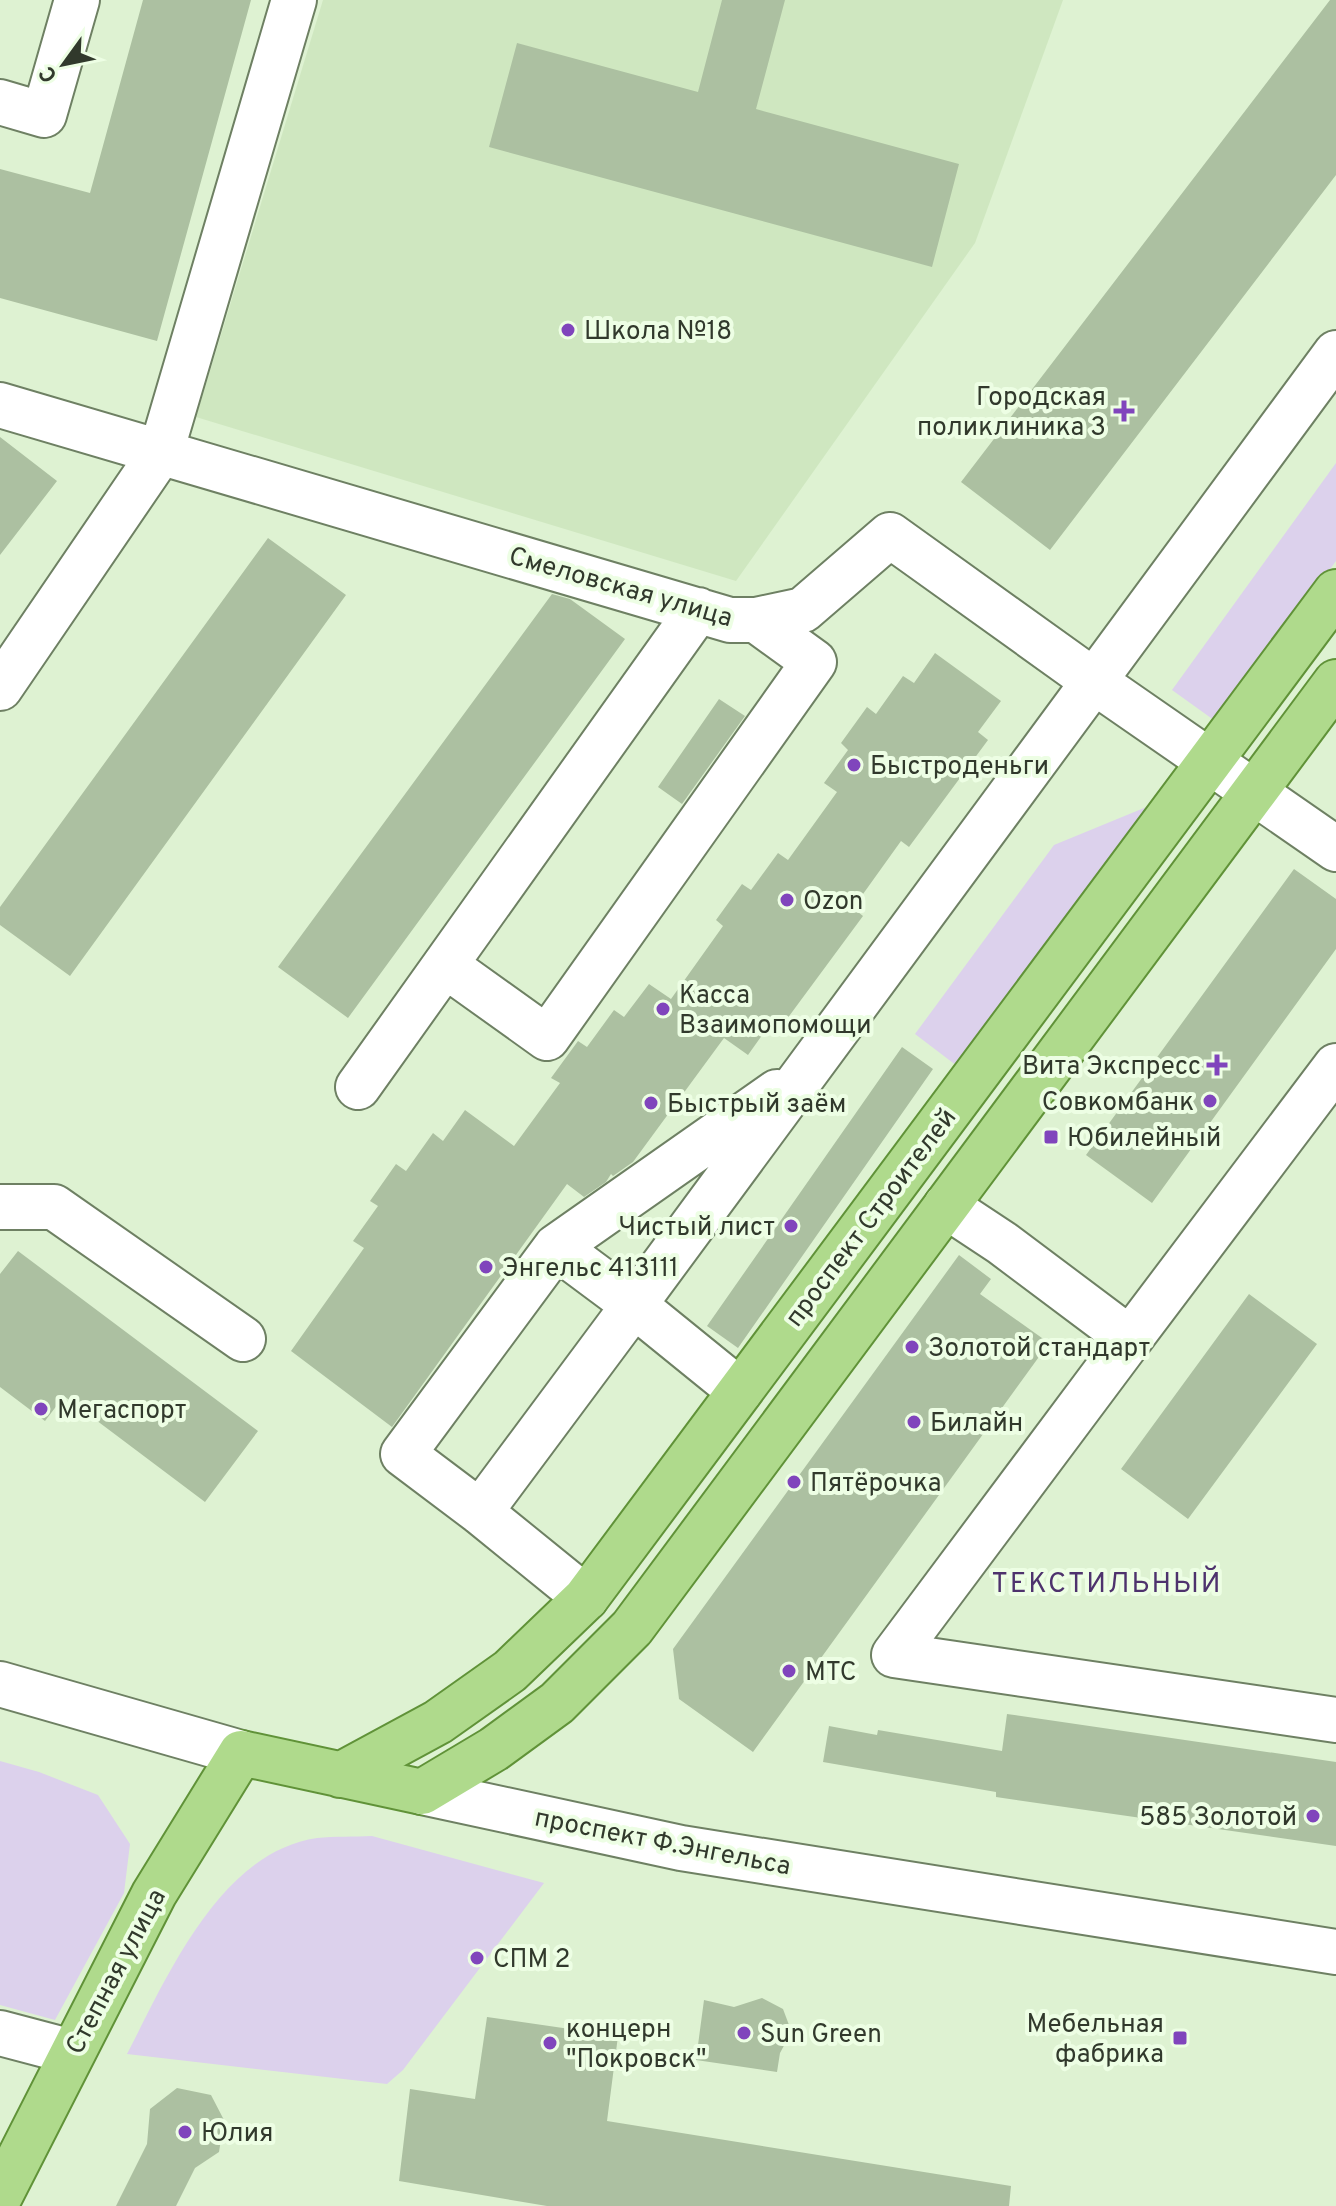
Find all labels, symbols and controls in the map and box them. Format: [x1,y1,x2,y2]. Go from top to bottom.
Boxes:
north arrow [24,24,104,104]
text: С [34,60,64,87]
place label: Школа №18 [584,316,732,349]
marker: Школа №18 [559,321,577,339]
place label: Городская поликлиника 3 [917,382,1106,445]
marker: Городская поликлиника 3 [1113,400,1135,422]
street label: Смеловская улица [505,541,736,636]
place label: Быстроденьги [870,751,1049,784]
marker: Быстроденьги [845,756,863,774]
place label: Ozon [803,886,863,919]
marker: Ozon [778,891,796,909]
place label: Касса Взаимопомощи [679,980,872,1043]
marker: Касса Взаимопомощи [654,1000,672,1018]
place label: Вита Экспресс [1022,1051,1201,1084]
marker: Вита Экспресс [1208,1056,1226,1074]
place label: Совкомбанк [1042,1087,1194,1120]
place label: Быстрый заём [667,1089,846,1122]
marker: Совкомбанк [1201,1092,1219,1110]
marker: Быстрый заём [642,1094,660,1112]
street label: проспект Строителей [779,1103,965,1334]
place label: Юбилейный [1067,1123,1221,1156]
marker: Юбилейный [1042,1128,1060,1146]
place label: Чистый лист [618,1212,775,1245]
marker: Чистый лист [782,1217,800,1235]
place label: Энгельс 413111 [502,1253,679,1286]
marker: Энгельс 413111 [477,1258,495,1276]
place label: Золотой стандарт [928,1333,1150,1366]
marker: Золотой стандарт [903,1338,921,1356]
place label: Мегаспорт [57,1395,187,1428]
marker: Мегаспорт [32,1400,50,1418]
place label: Билайн [930,1408,1023,1441]
marker: Билайн [905,1413,923,1431]
place label: Пятёрочка [810,1468,942,1501]
marker: Пятёрочка [785,1473,803,1491]
district label: ТЕКСТИЛЬНЫЙ [991,1565,1223,1603]
place label: МТС [805,1657,857,1690]
marker: МТС [780,1662,798,1680]
street label: проспект Ф.Энгельса [532,1802,793,1884]
place label: 585 Золотой [1139,1802,1297,1835]
marker: 585 Золотой [1304,1807,1322,1825]
street label: Степная улица [60,1884,175,2061]
place label: СПМ 2 [493,1944,570,1977]
marker: СПМ 2 [468,1949,486,1967]
place label: Мебельная фабрика [1027,2009,1164,2072]
place label: концерн "Покровск" [566,2014,707,2077]
place label: Sun Green [760,2019,882,2052]
marker: Sun Green [735,2024,753,2042]
marker: Мебельная фабрика [1171,2029,1189,2047]
marker: концерн "Покровск" [541,2034,559,2052]
place label: Юлия [201,2118,273,2151]
marker: Юлия [176,2123,194,2141]

